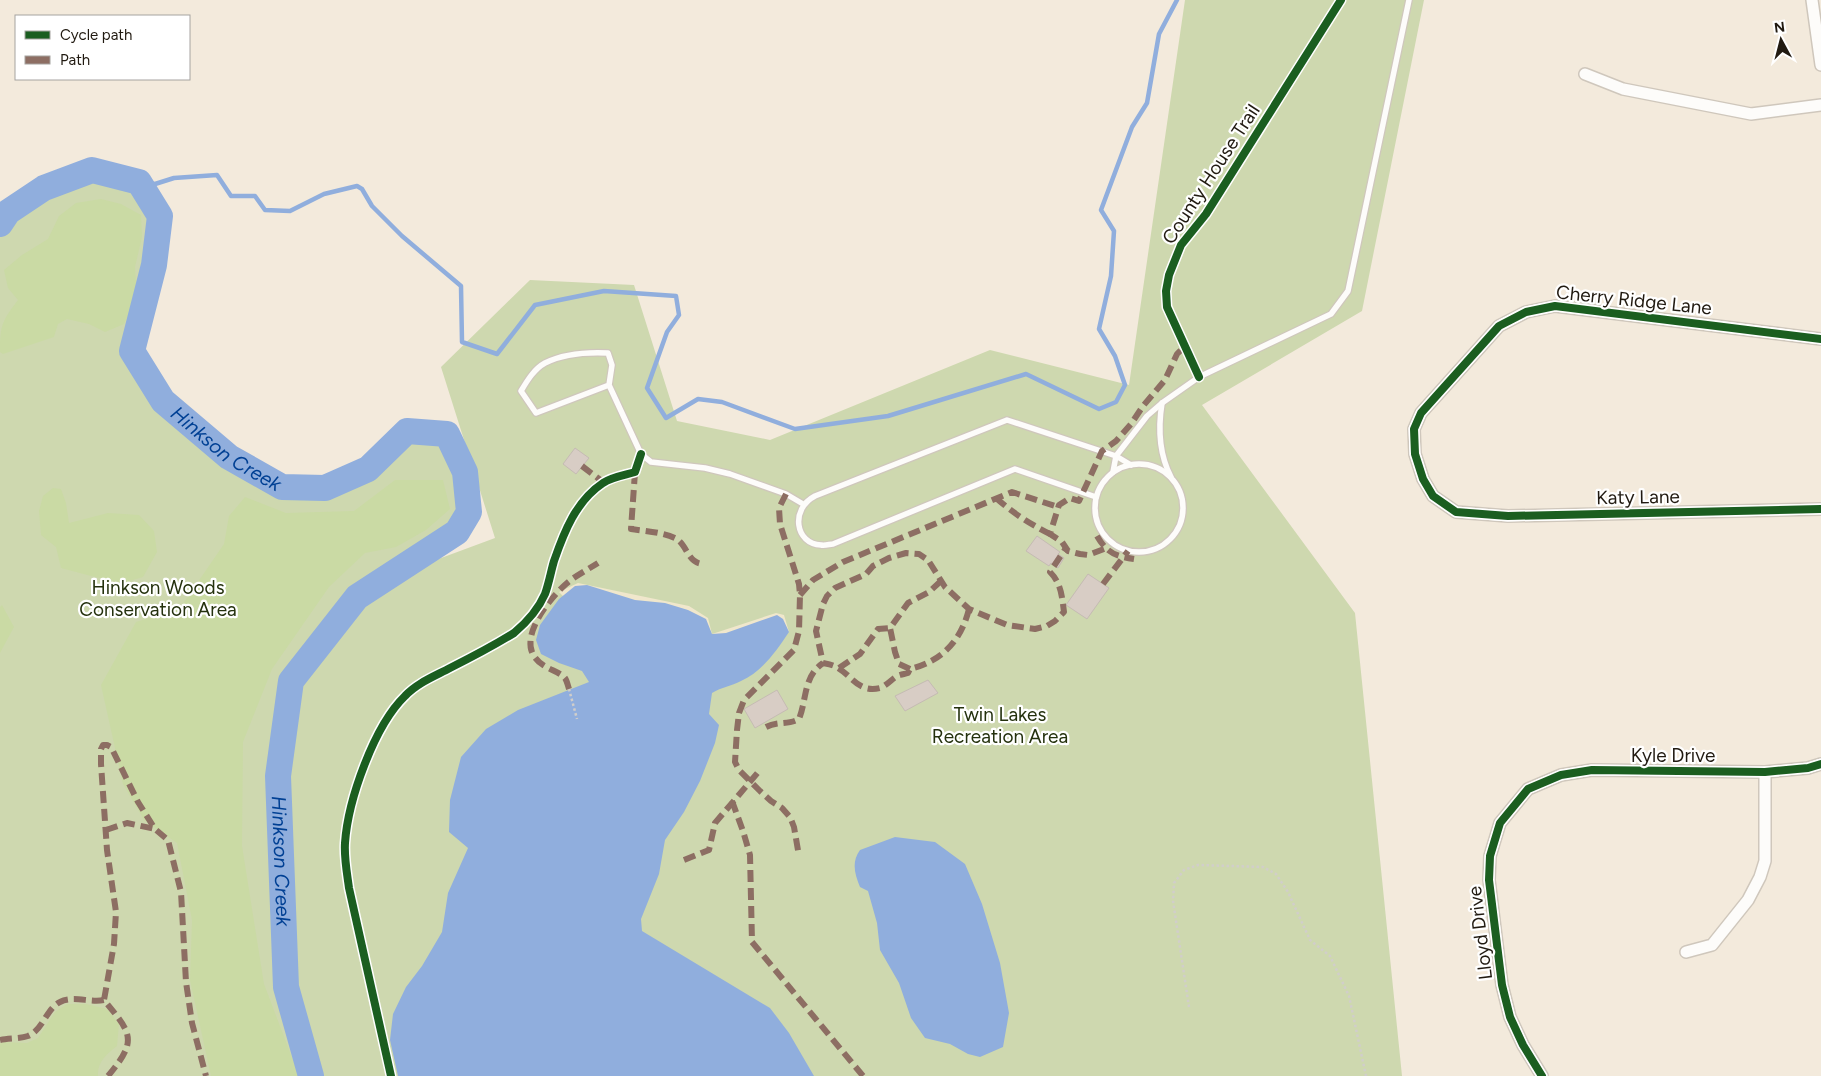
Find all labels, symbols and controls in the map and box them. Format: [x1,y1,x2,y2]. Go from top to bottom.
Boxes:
legend [15,15,190,80]
north arrow [1756,15,1806,65]
text: N [1773,18,1786,37]
text: Cycle path [60,26,132,44]
text: Path [60,51,90,69]
street label: County House Trail [1157,100,1265,248]
street label: Cherry Ridge Lane [1555,280,1713,320]
water label: Hinkson Creek [166,401,287,497]
street label: Katy Lane [1596,485,1680,509]
park label: Hinkson Woods Conservation Area [79,576,237,621]
park label: Twin Lakes Recreation Area [932,703,1068,748]
street label: Kyle Drive [1631,744,1715,767]
water label: Hinkson Creek [267,795,296,928]
street label: Lloyd Drive [1463,885,1497,981]

